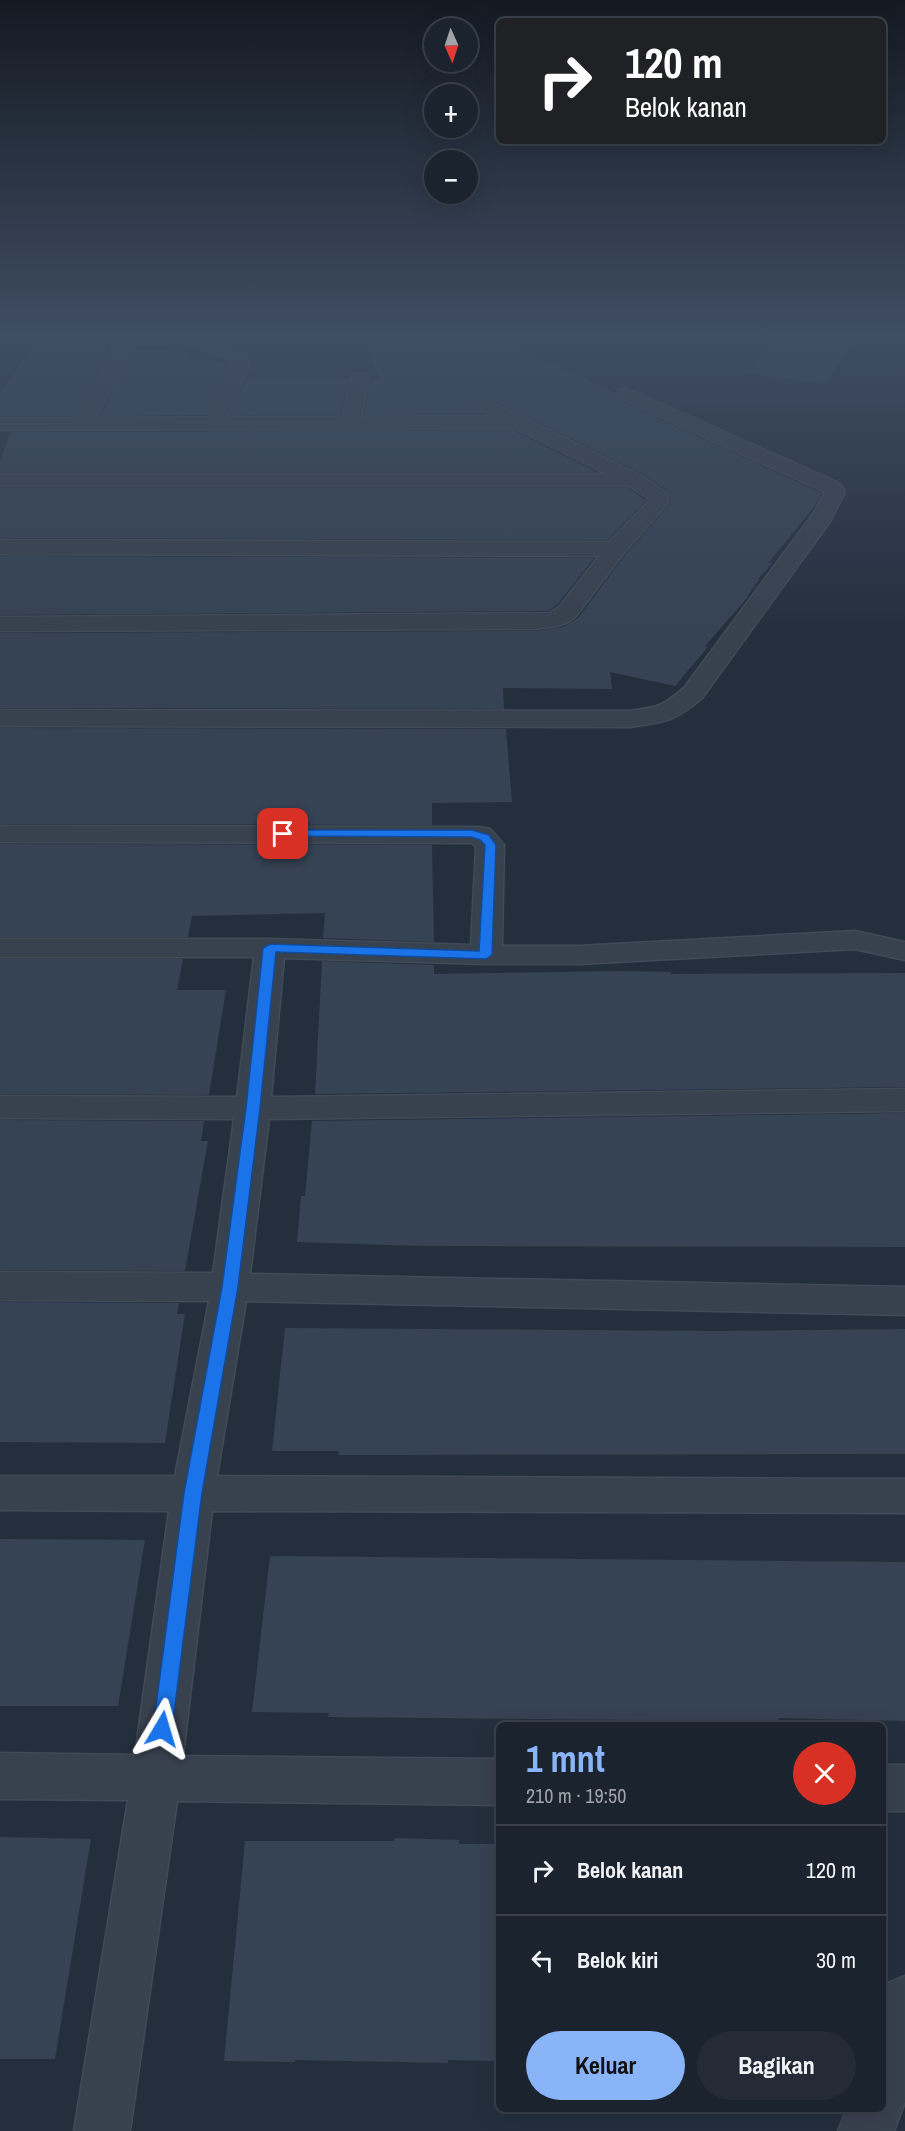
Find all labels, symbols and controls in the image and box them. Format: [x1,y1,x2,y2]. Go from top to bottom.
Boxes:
north arrow [424,18,478,72]
map controls [424,18,478,204]
text: 120 m [625,35,723,91]
icon: right [526,42,604,120]
button: + [424,84,478,138]
text: Belok kanan [625,89,747,125]
button: − [424,150,478,204]
pin [257,808,308,859]
icon: arrive [266,817,299,850]
position arrow [130,1697,194,1761]
text: 1 mnt [526,1735,605,1783]
button: close [793,1742,856,1805]
text: 210 m · 19:50 [526,1782,626,1809]
icon: right [526,1854,559,1887]
text: Belok kanan [577,1855,683,1885]
text: 120 m [806,1855,856,1885]
icon: left [526,1944,559,1977]
text: Belok kiri [577,1945,658,1975]
text: 30 m [816,1945,856,1975]
button: Keluar [526,2031,685,2100]
button: Bagikan [697,2031,856,2100]

